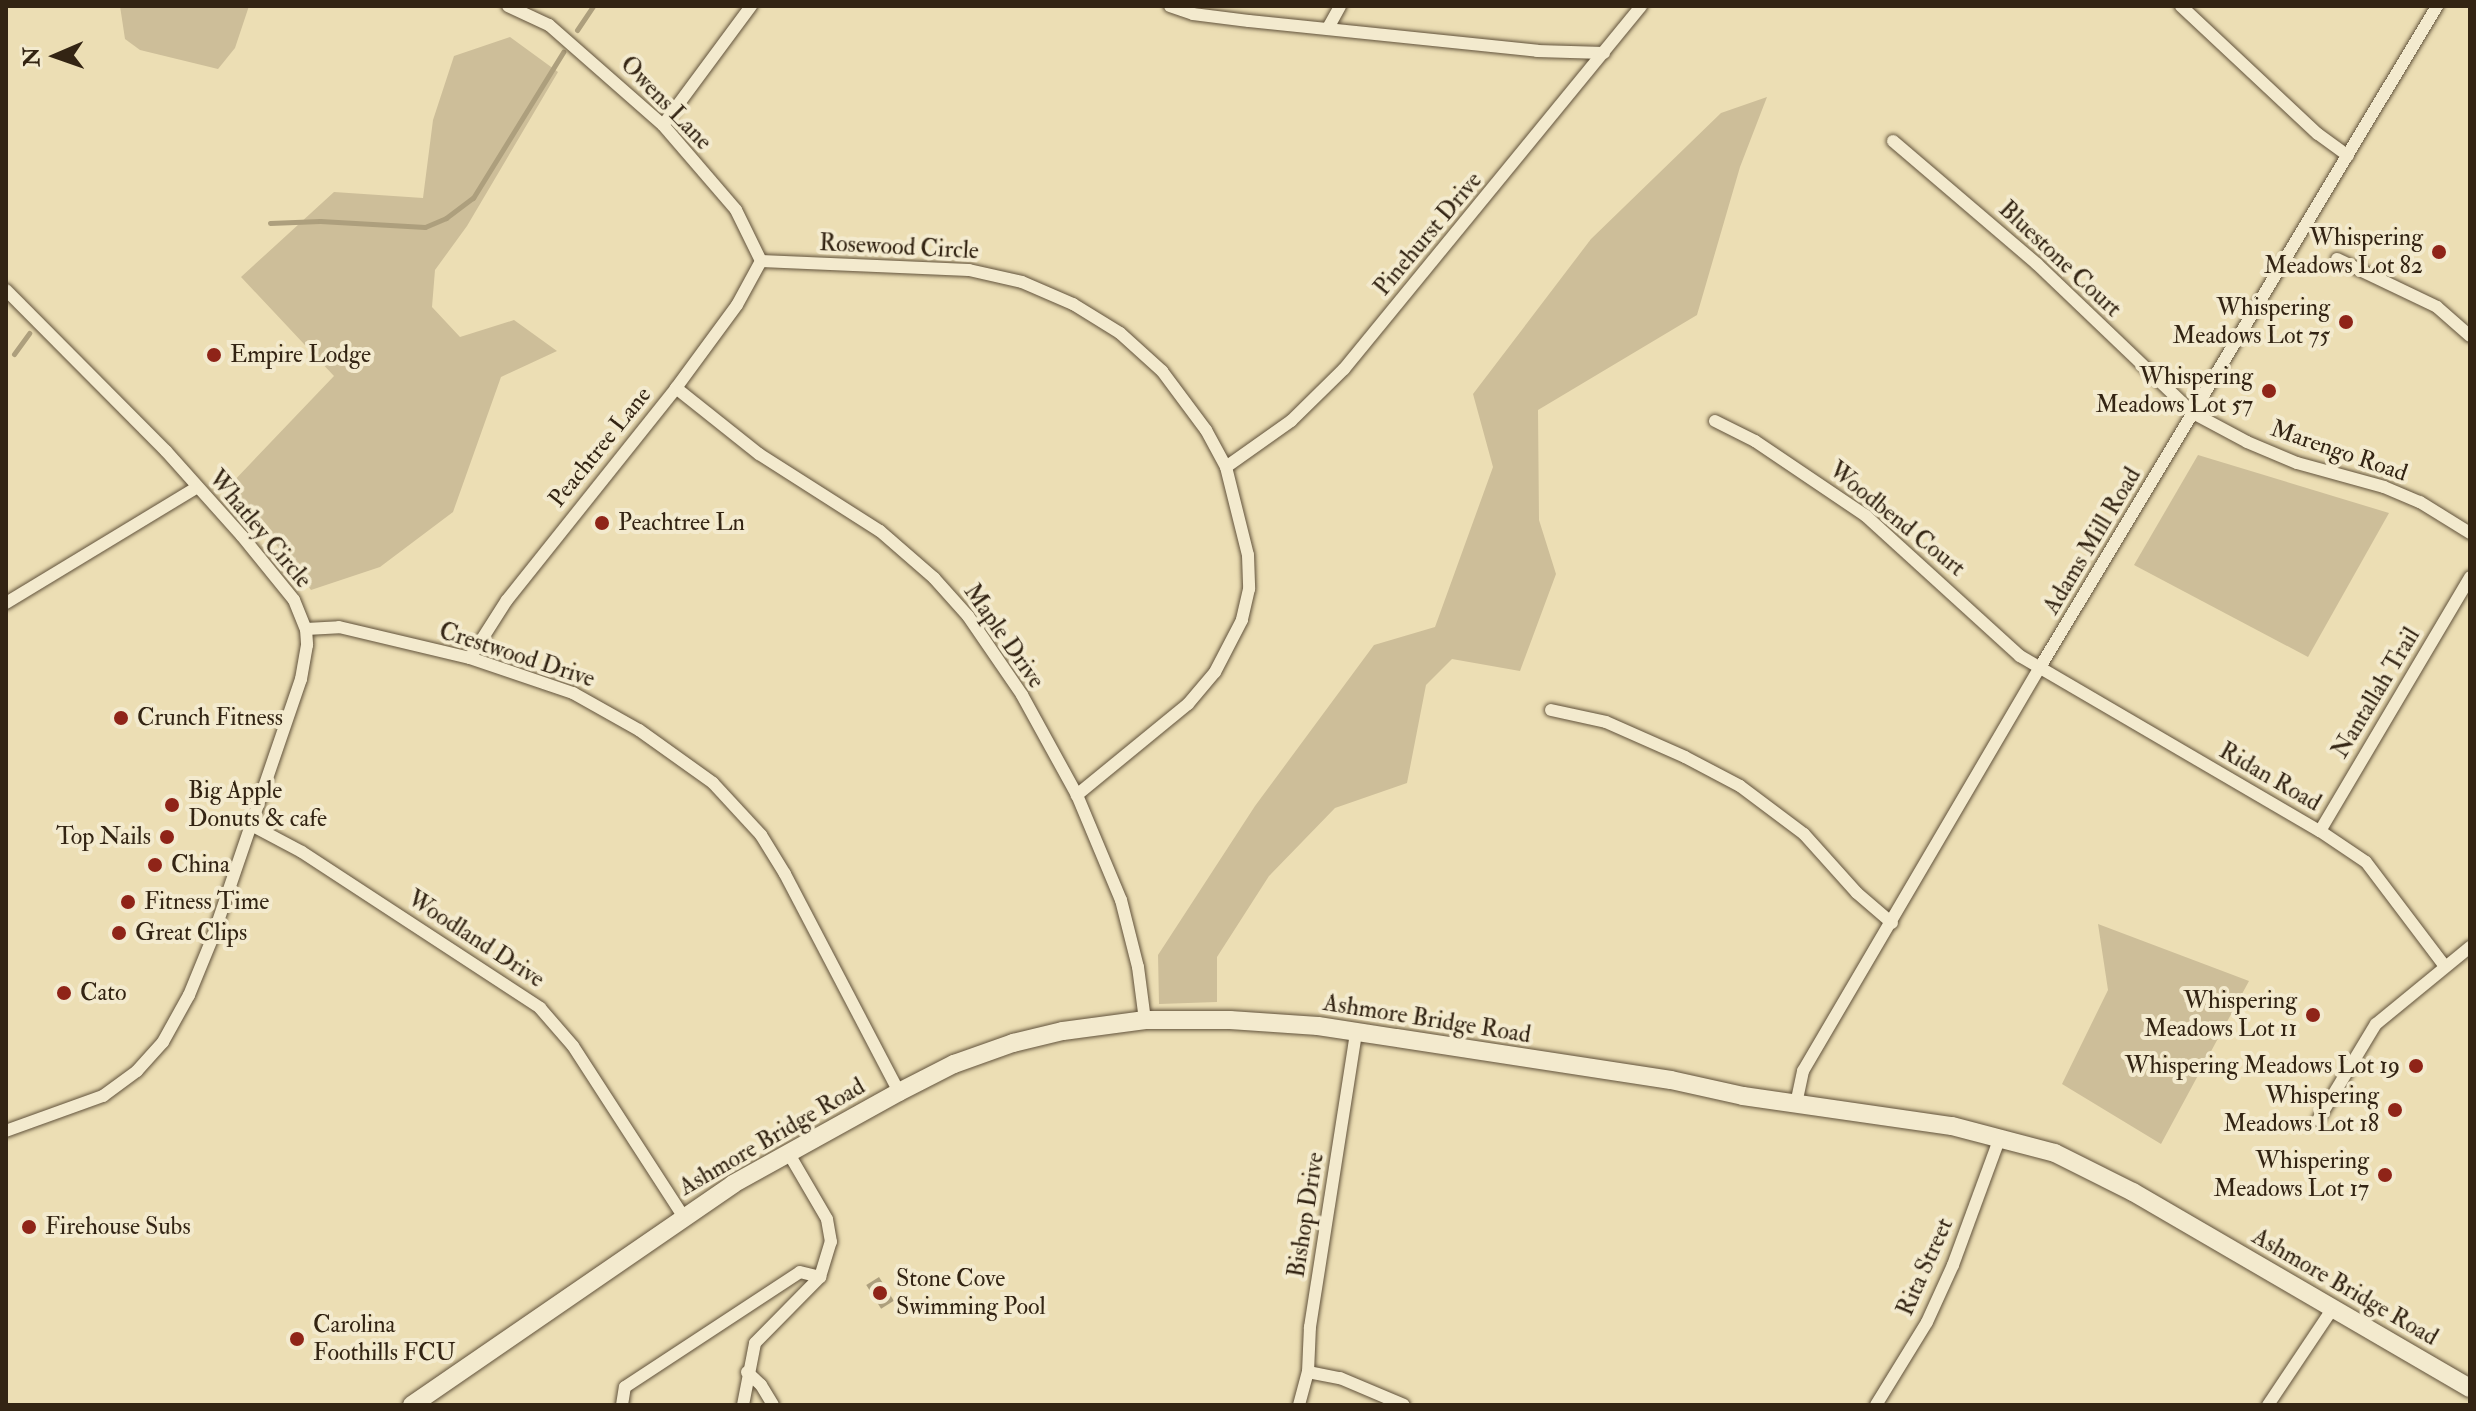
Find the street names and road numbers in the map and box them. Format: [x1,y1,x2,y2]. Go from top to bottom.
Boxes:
street label: Owens Lane [614,50,718,156]
street label: Pinehurst Drive [1368,166,1488,302]
street label: Bluestone Court [1993,195,2127,323]
street label: Rosewood Circle [818,228,980,266]
street label: Peachtree Lane [543,381,657,513]
street label: Marengo Road [2267,414,2411,488]
street label: Woodbend Court [1823,455,1971,583]
street label: Adams Mill Road [2037,462,2147,620]
street label: Whatley Circle [202,464,318,594]
street label: Maple Drive [958,578,1050,694]
street label: Crestwood Drive [436,616,598,694]
street label: Nantallah Trail [2326,623,2426,763]
street label: Ridan Road [2214,736,2326,818]
street label: Woodland Drive [402,884,550,994]
street label: Ashmore Bridge Road [1321,988,1533,1050]
street label: Ashmore Bridge Road [674,1072,870,1202]
street label: Bishop Drive [1282,1150,1330,1280]
street label: Rita Street [1891,1214,1959,1320]
street label: Ashmore Bridge Road [2247,1222,2443,1352]

